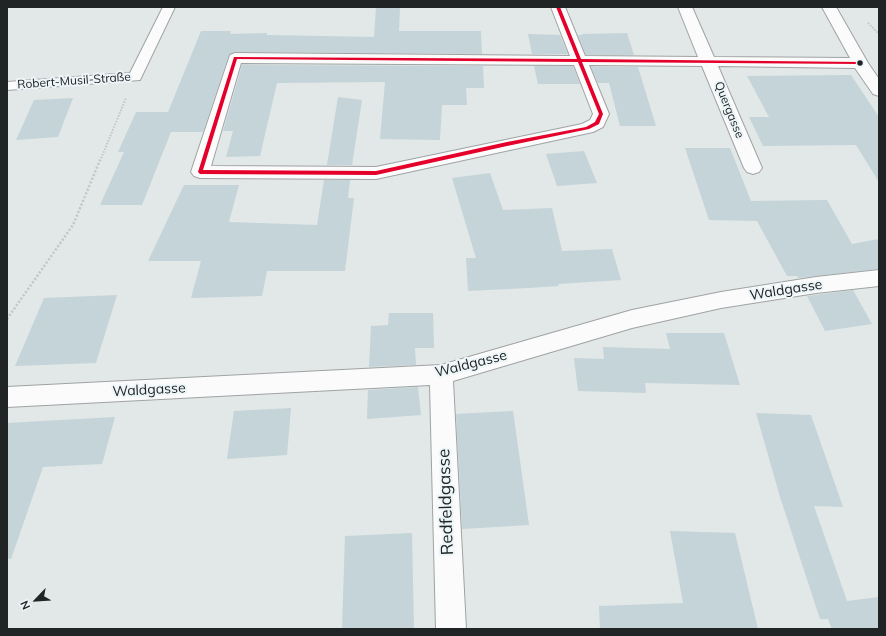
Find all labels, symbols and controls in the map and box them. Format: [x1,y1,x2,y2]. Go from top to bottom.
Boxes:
unlabelled marker [855,58,865,68]
street label: Robert-Musil-Straße [17,70,131,92]
street label: Quergasse [711,80,747,140]
street label: Waldgasse [749,276,823,304]
street label: Waldgasse [433,347,509,381]
street label: Waldgasse [112,380,186,400]
street label: Redfeldgasse [434,448,458,556]
north arrow [16,580,56,620]
text: N [17,598,33,612]

